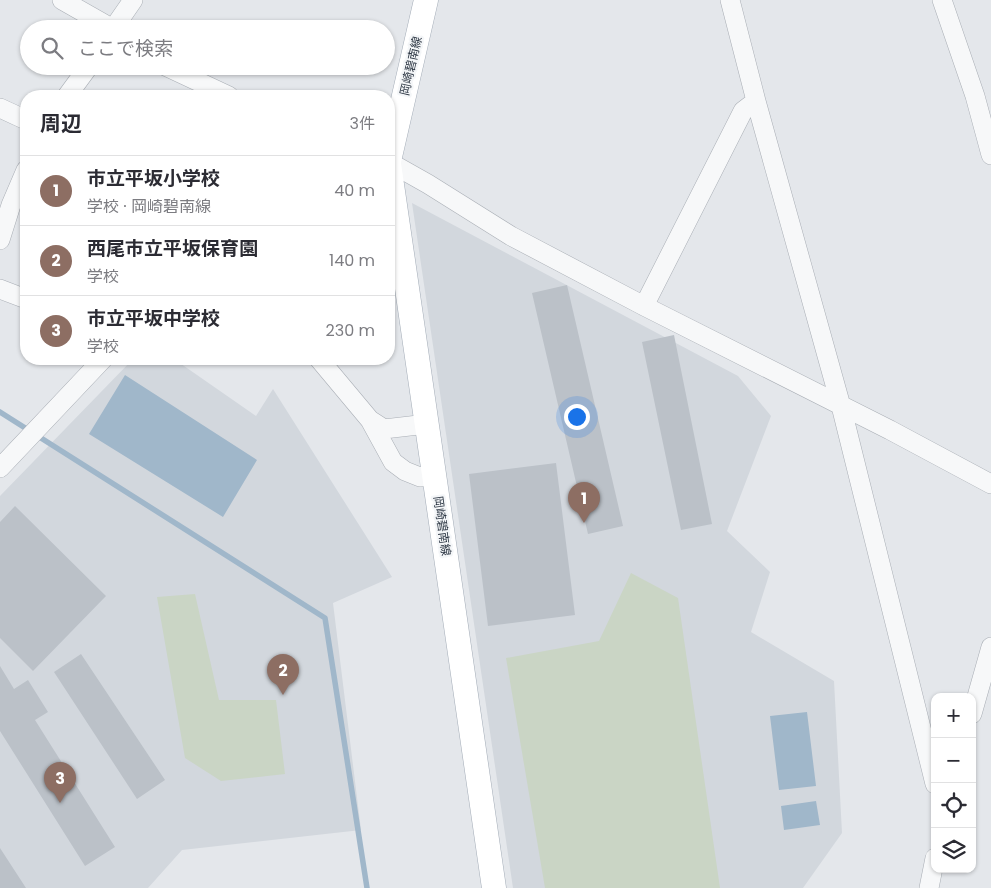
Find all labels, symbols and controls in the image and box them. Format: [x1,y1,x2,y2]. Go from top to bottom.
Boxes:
search box [20,20,395,75]
icon: search [38,34,66,62]
text: ここで検索 [78,35,173,62]
street label: 岡崎碧南線 [395,35,426,97]
text: 周辺 [40,109,82,138]
text: 3件 [350,112,375,135]
text: 市立平坂小学校 [87,165,220,192]
text: 1 [53,179,59,202]
text: 40 m [334,179,375,202]
text: 学校 · 岡崎碧南線 [87,195,211,218]
text: 西尾市立平坂保育園 [87,235,258,262]
text: 2 [51,249,61,272]
text: 140 m [329,249,375,272]
text: 学校 [87,265,119,288]
text: 市立平坂中学校 [87,305,220,332]
text: 3 [51,319,61,342]
text: 230 m [326,319,375,342]
text: 学校 [87,335,119,358]
your location [564,404,590,430]
pin: 1 [568,482,600,523]
street label: 岡崎碧南線 [430,495,455,557]
pin: 2 [267,654,299,695]
map controls [931,693,976,873]
button: + [931,693,976,738]
button: − [931,738,976,783]
pin: 3 [44,762,76,803]
button: locate [931,783,976,828]
button: layers [931,828,976,873]

